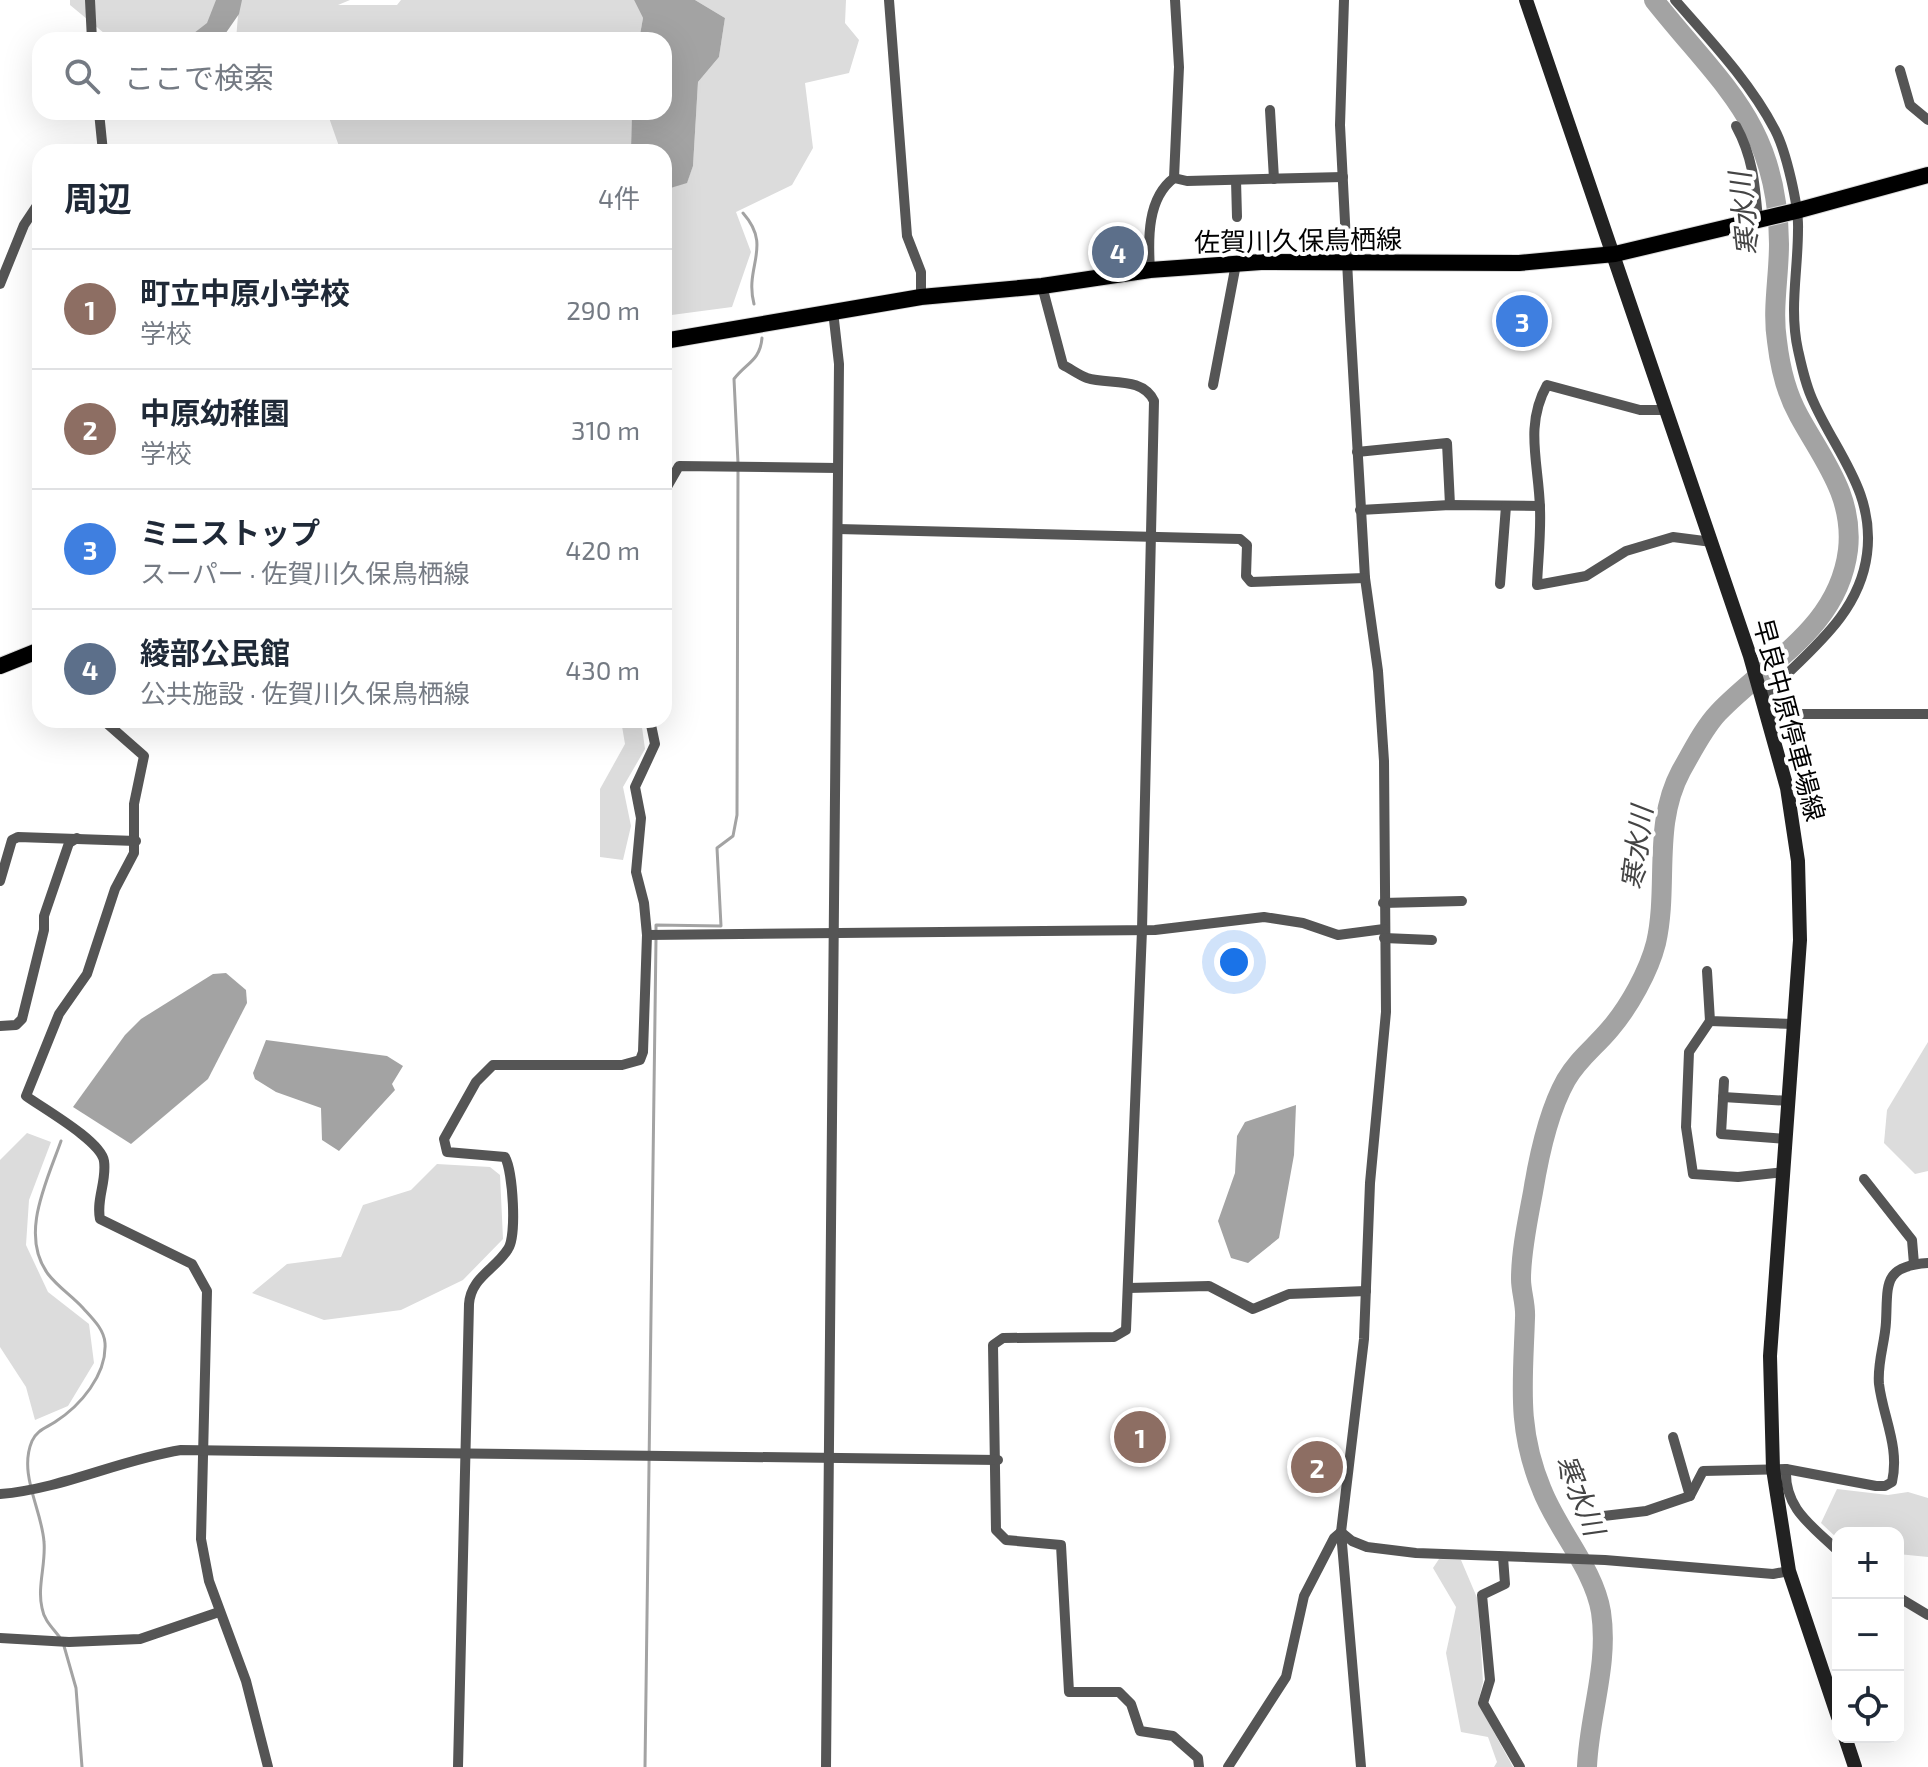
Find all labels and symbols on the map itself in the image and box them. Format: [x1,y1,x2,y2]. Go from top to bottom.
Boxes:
water label: 寒水川 [1721,168,1764,258]
pin: 4 [1092,222,1144,282]
street label: 佐賀川久保鳥栖線 [1194,222,1402,257]
pin: 3 [1496,291,1548,351]
street label: 早良中原停車場線 [1749,615,1832,824]
water label: 寒水川 [1614,801,1658,892]
your location [1214,942,1254,982]
pin: 1 [1114,1407,1166,1467]
pin: 2 [1291,1437,1343,1497]
water label: 寒水川 [1549,1449,1614,1543]

